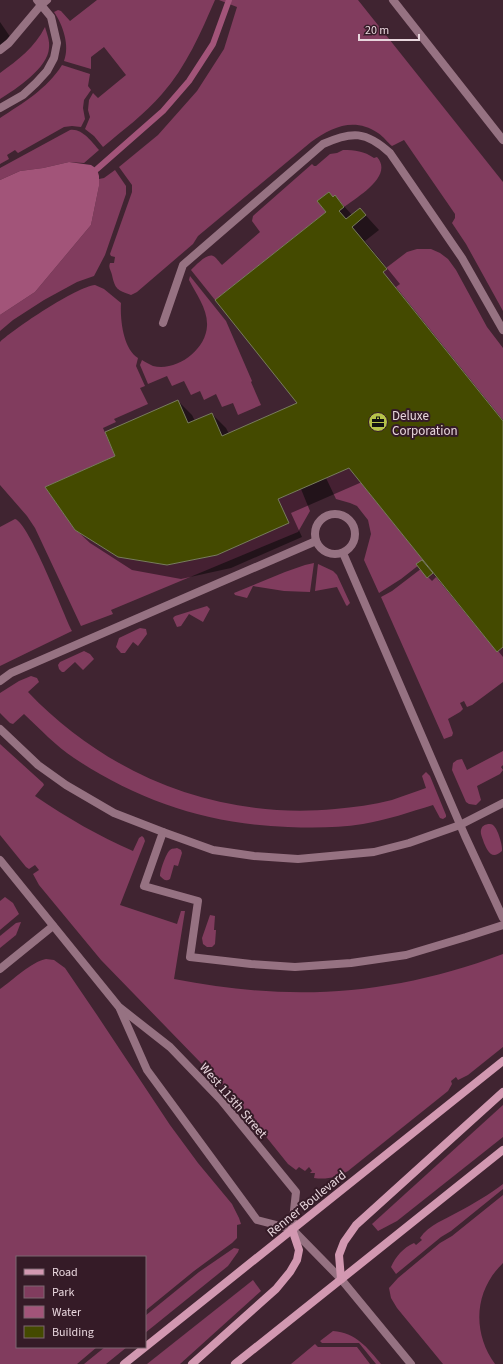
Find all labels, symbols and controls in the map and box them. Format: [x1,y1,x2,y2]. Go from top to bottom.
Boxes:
scale bar [359,16,419,42]
text: 20 m [365,22,389,39]
place label: Deluxe Corporation [392,407,458,440]
office icon: Deluxe Corporation [367,411,389,433]
street label: West 113th Street [195,1059,272,1143]
street label: Renner Boulevard [263,1166,350,1241]
legend [16,1256,146,1348]
text: Road [52,1264,78,1281]
text: Park [52,1284,74,1301]
text: Water [52,1304,82,1321]
text: Building [52,1324,94,1341]

